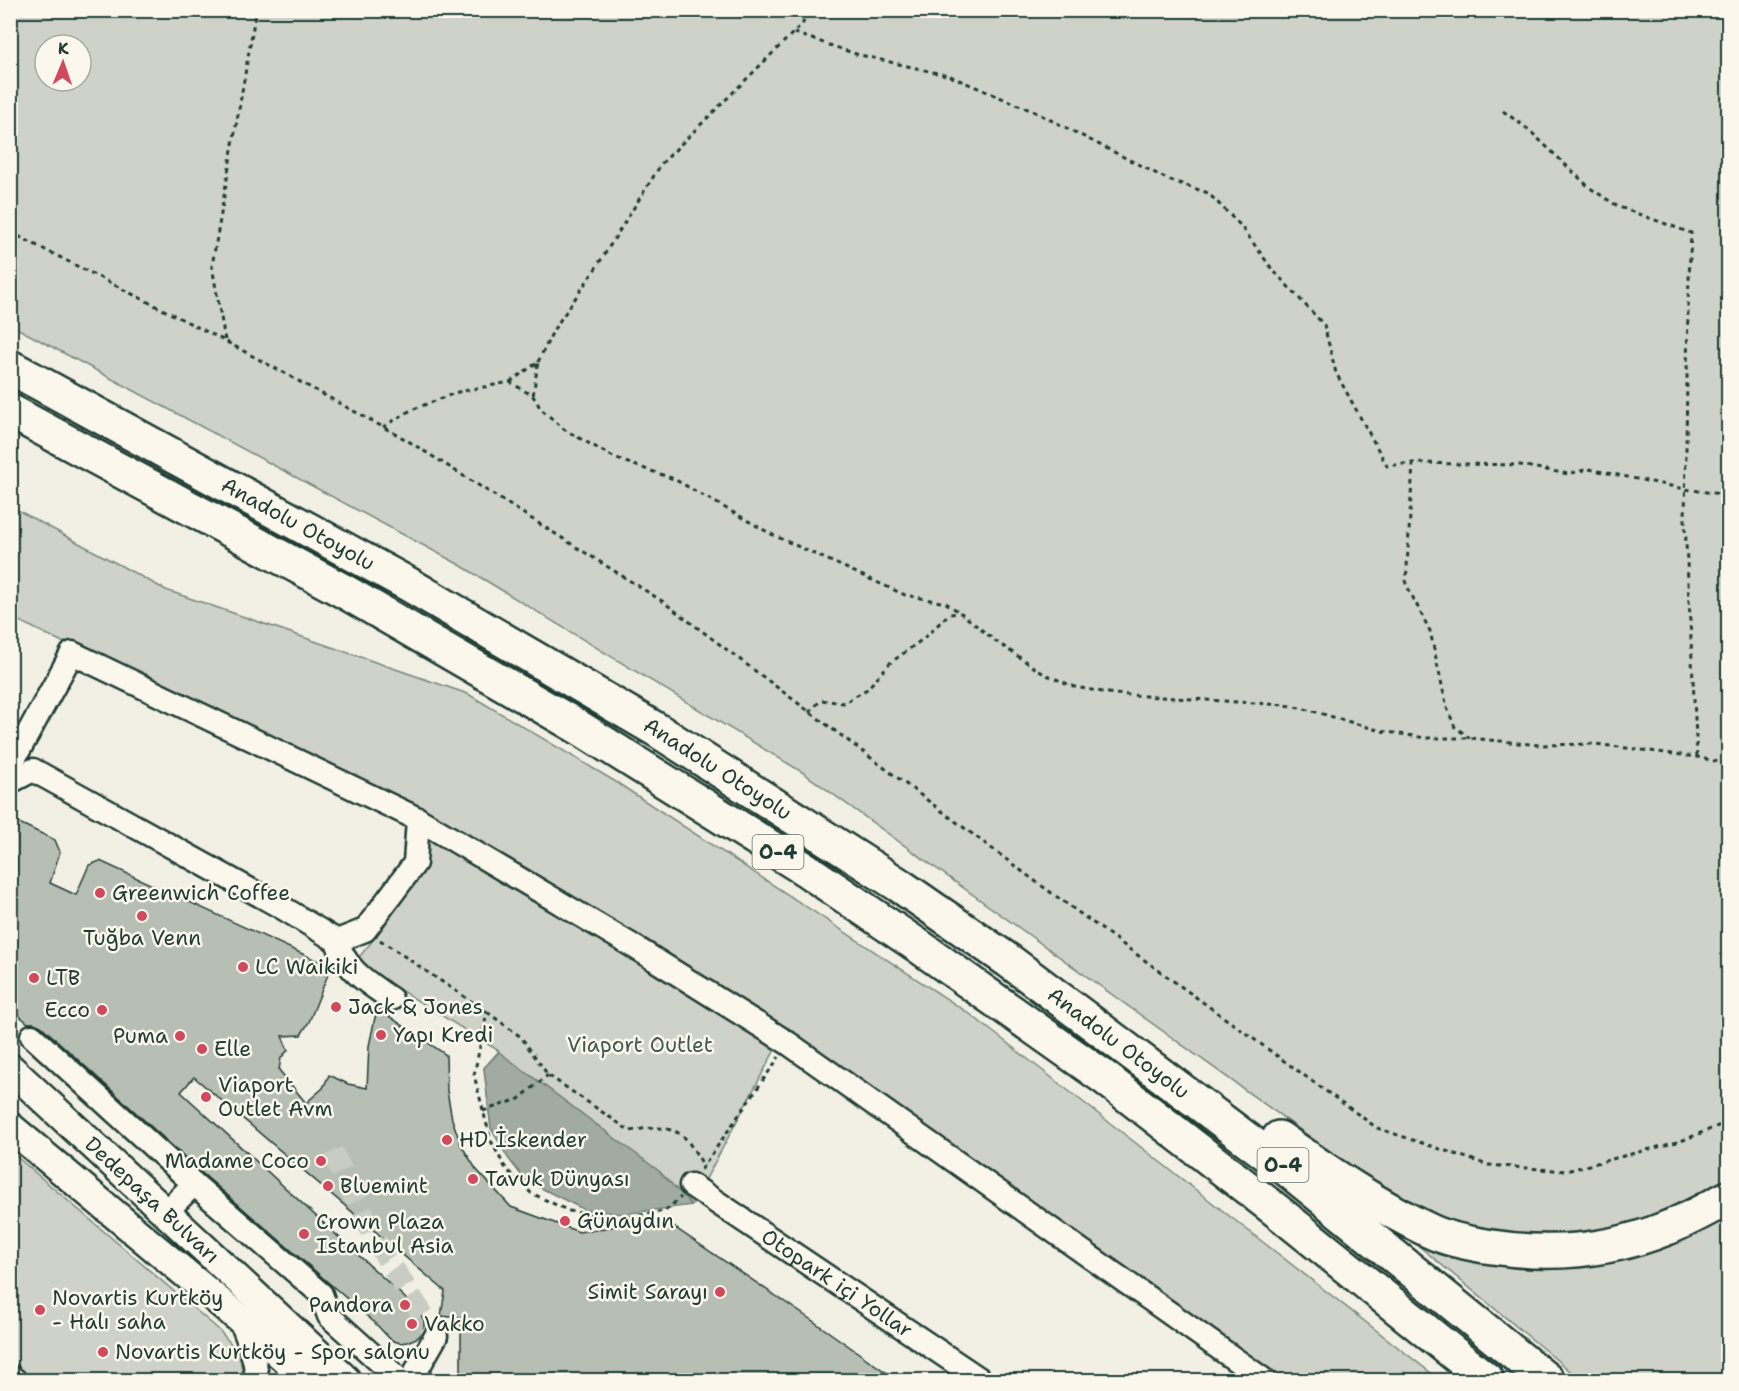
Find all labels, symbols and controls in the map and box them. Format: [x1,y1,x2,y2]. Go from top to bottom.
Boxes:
north arrow [33,33,93,93]
text: K [58,38,69,59]
street label: Anadolu Otoyolu [216,471,380,577]
street label: Anadolu Otoyolu [638,711,797,827]
road number: O-4 [752,835,804,869]
place label: Greenwich Coffee [112,879,290,907]
marker: Greenwich Coffee [93,886,107,900]
marker: Tuğba Venn [135,909,149,923]
place label: Tuğba Venn [83,924,201,952]
place label: LC Waikiki [255,953,358,981]
marker: LC Waikiki [236,960,250,974]
place label: LTB [46,964,80,992]
marker: LTB [27,971,41,985]
street label: Anadolu Otoyolu [1042,981,1195,1105]
place label: Jack & Jones [348,993,483,1021]
place label: Ecco [44,996,90,1024]
marker: Jack & Jones [329,1000,343,1014]
marker: Ecco [95,1003,109,1017]
place label: Yapı Kredi [393,1021,493,1049]
place label: Puma [113,1022,168,1050]
marker: Yapı Kredi [374,1028,388,1042]
marker: Puma [173,1029,187,1043]
park label: Viaport Outlet [567,1031,713,1059]
place label: Elle [214,1035,251,1063]
marker: Elle [195,1042,209,1056]
place label: Viaport Outlet Avm [218,1071,333,1123]
marker: Viaport Outlet Avm [199,1090,213,1104]
place label: HD İskender [459,1126,587,1154]
street label: Dedepaşa Bulvarı [79,1130,226,1270]
marker: HD İskender [440,1133,454,1147]
place label: Madame Coco [165,1147,309,1175]
road number: O-4 [1258,1148,1308,1182]
marker: Madame Coco [314,1154,328,1168]
place label: Tavuk Dünyası [485,1165,630,1193]
place label: Bluemint [340,1172,428,1200]
marker: Tavuk Dünyası [466,1172,480,1186]
marker: Bluemint [321,1179,335,1193]
place label: Günaydın [577,1207,674,1235]
place label: Crown Plaza Istanbul Asia [316,1208,454,1260]
marker: Günaydın [558,1214,572,1228]
street label: Otopark içi Yollar [756,1222,918,1344]
marker: Crown Plaza Istanbul Asia [297,1227,311,1241]
place label: Simit Sarayı [588,1278,708,1306]
place label: Novartis Kurtköy - Halı saha [52,1284,223,1336]
marker: Simit Sarayı [713,1285,727,1299]
place label: Pandora [309,1291,393,1319]
marker: Pandora [398,1298,412,1312]
marker: Novartis Kurtköy - Halı saha [33,1303,47,1317]
place label: Vakko [424,1310,485,1338]
marker: Vakko [405,1317,419,1331]
place label: Novartis Kurtköy - Spor salonu [115,1338,430,1366]
marker: Novartis Kurtköy - Spor salonu [96,1345,110,1359]

